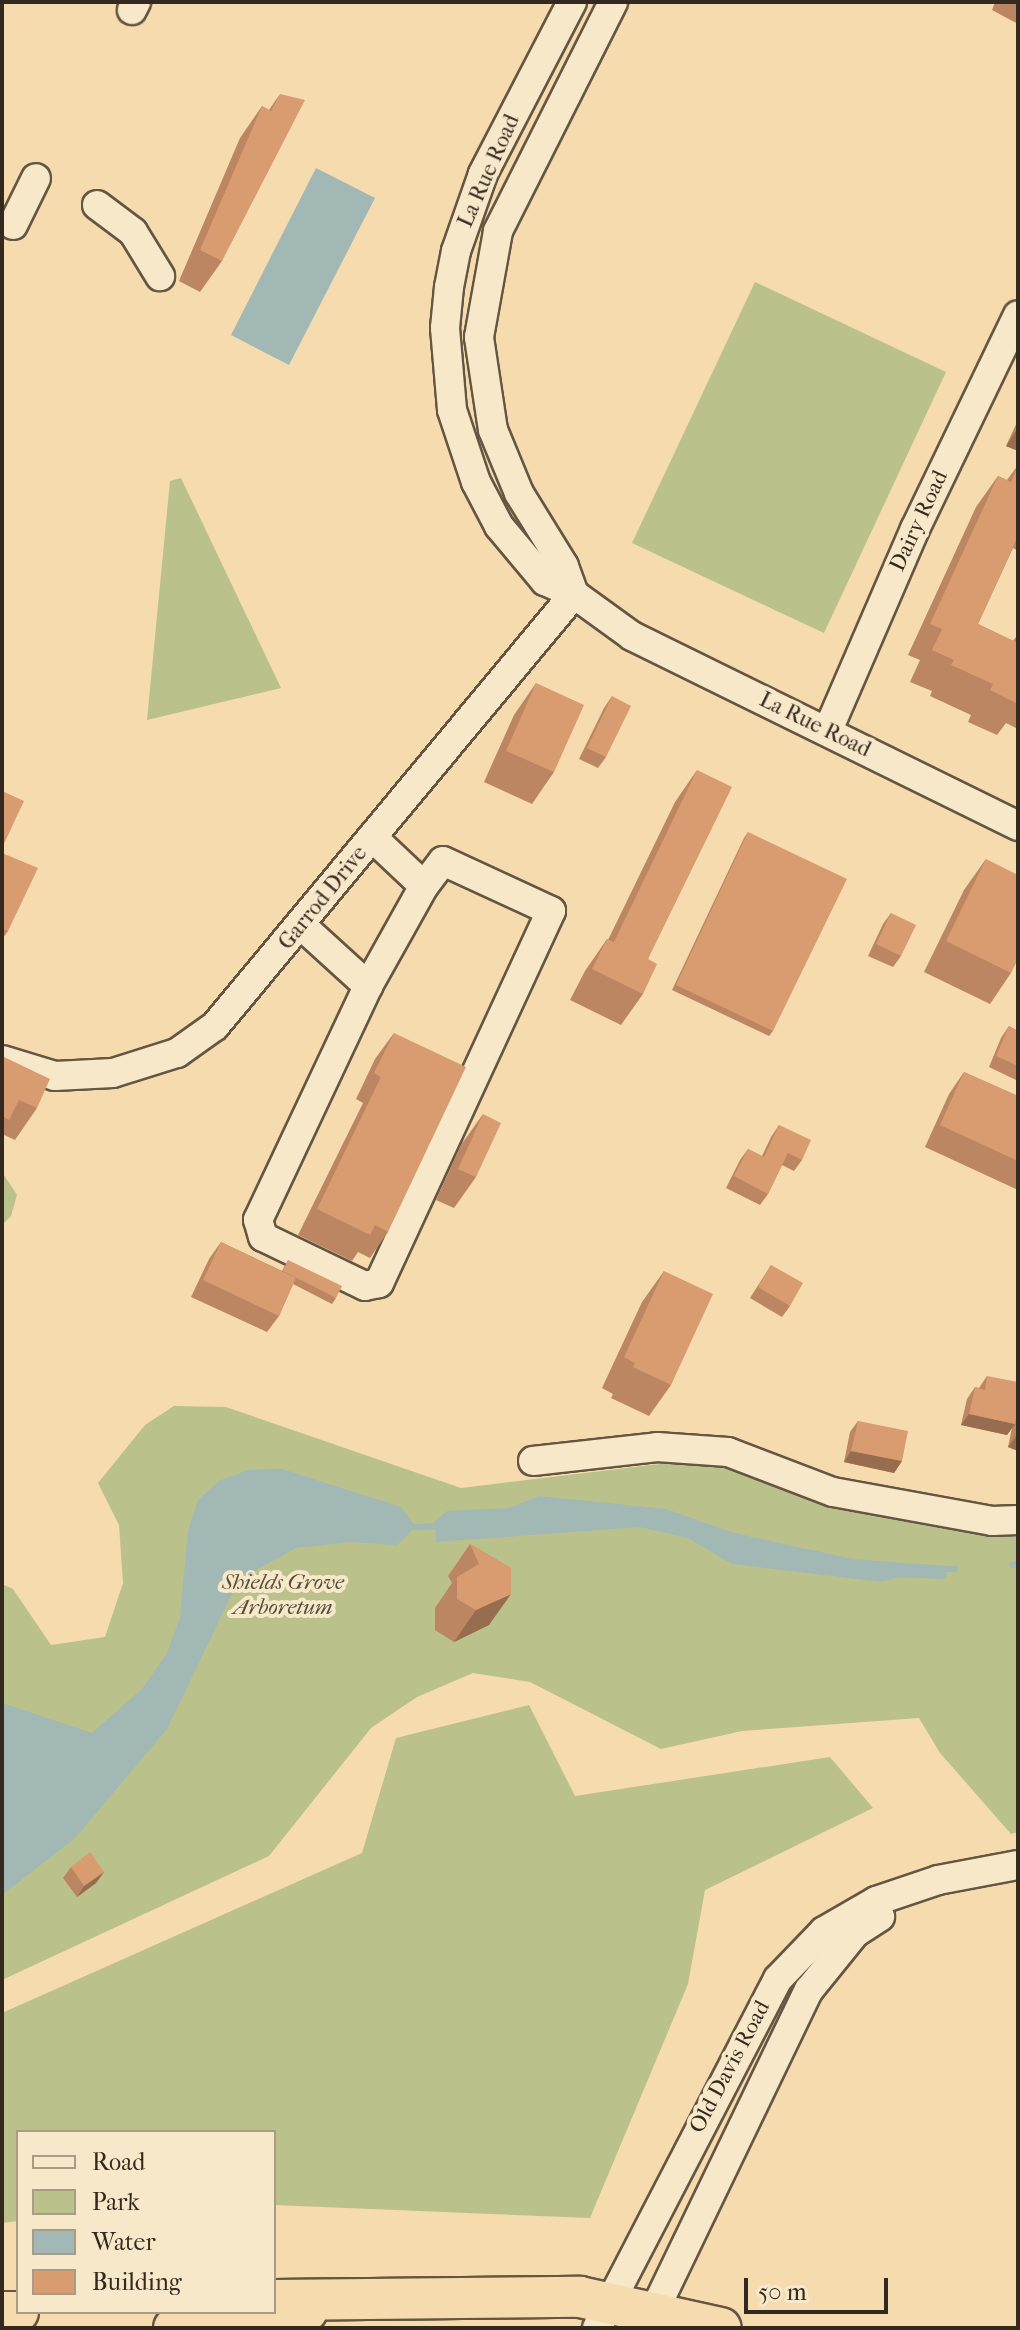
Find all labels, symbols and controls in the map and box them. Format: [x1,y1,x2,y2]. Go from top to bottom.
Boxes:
street label: La Rue Road [452,110,526,232]
street label: Dairy Road [884,466,954,576]
street label: La Rue Road [755,687,875,763]
street label: Garrod Drive [273,841,373,955]
park label: Shields Grove Arboretum [222,1569,344,1620]
street label: Old Davis Road [684,1996,776,2138]
legend [16,2130,276,2314]
text: Road [92,2148,145,2176]
text: Park [92,2188,140,2216]
text: Water [92,2228,156,2256]
scale bar [748,2262,892,2312]
text: Building [92,2268,182,2296]
text: 50 m [758,2278,807,2306]

